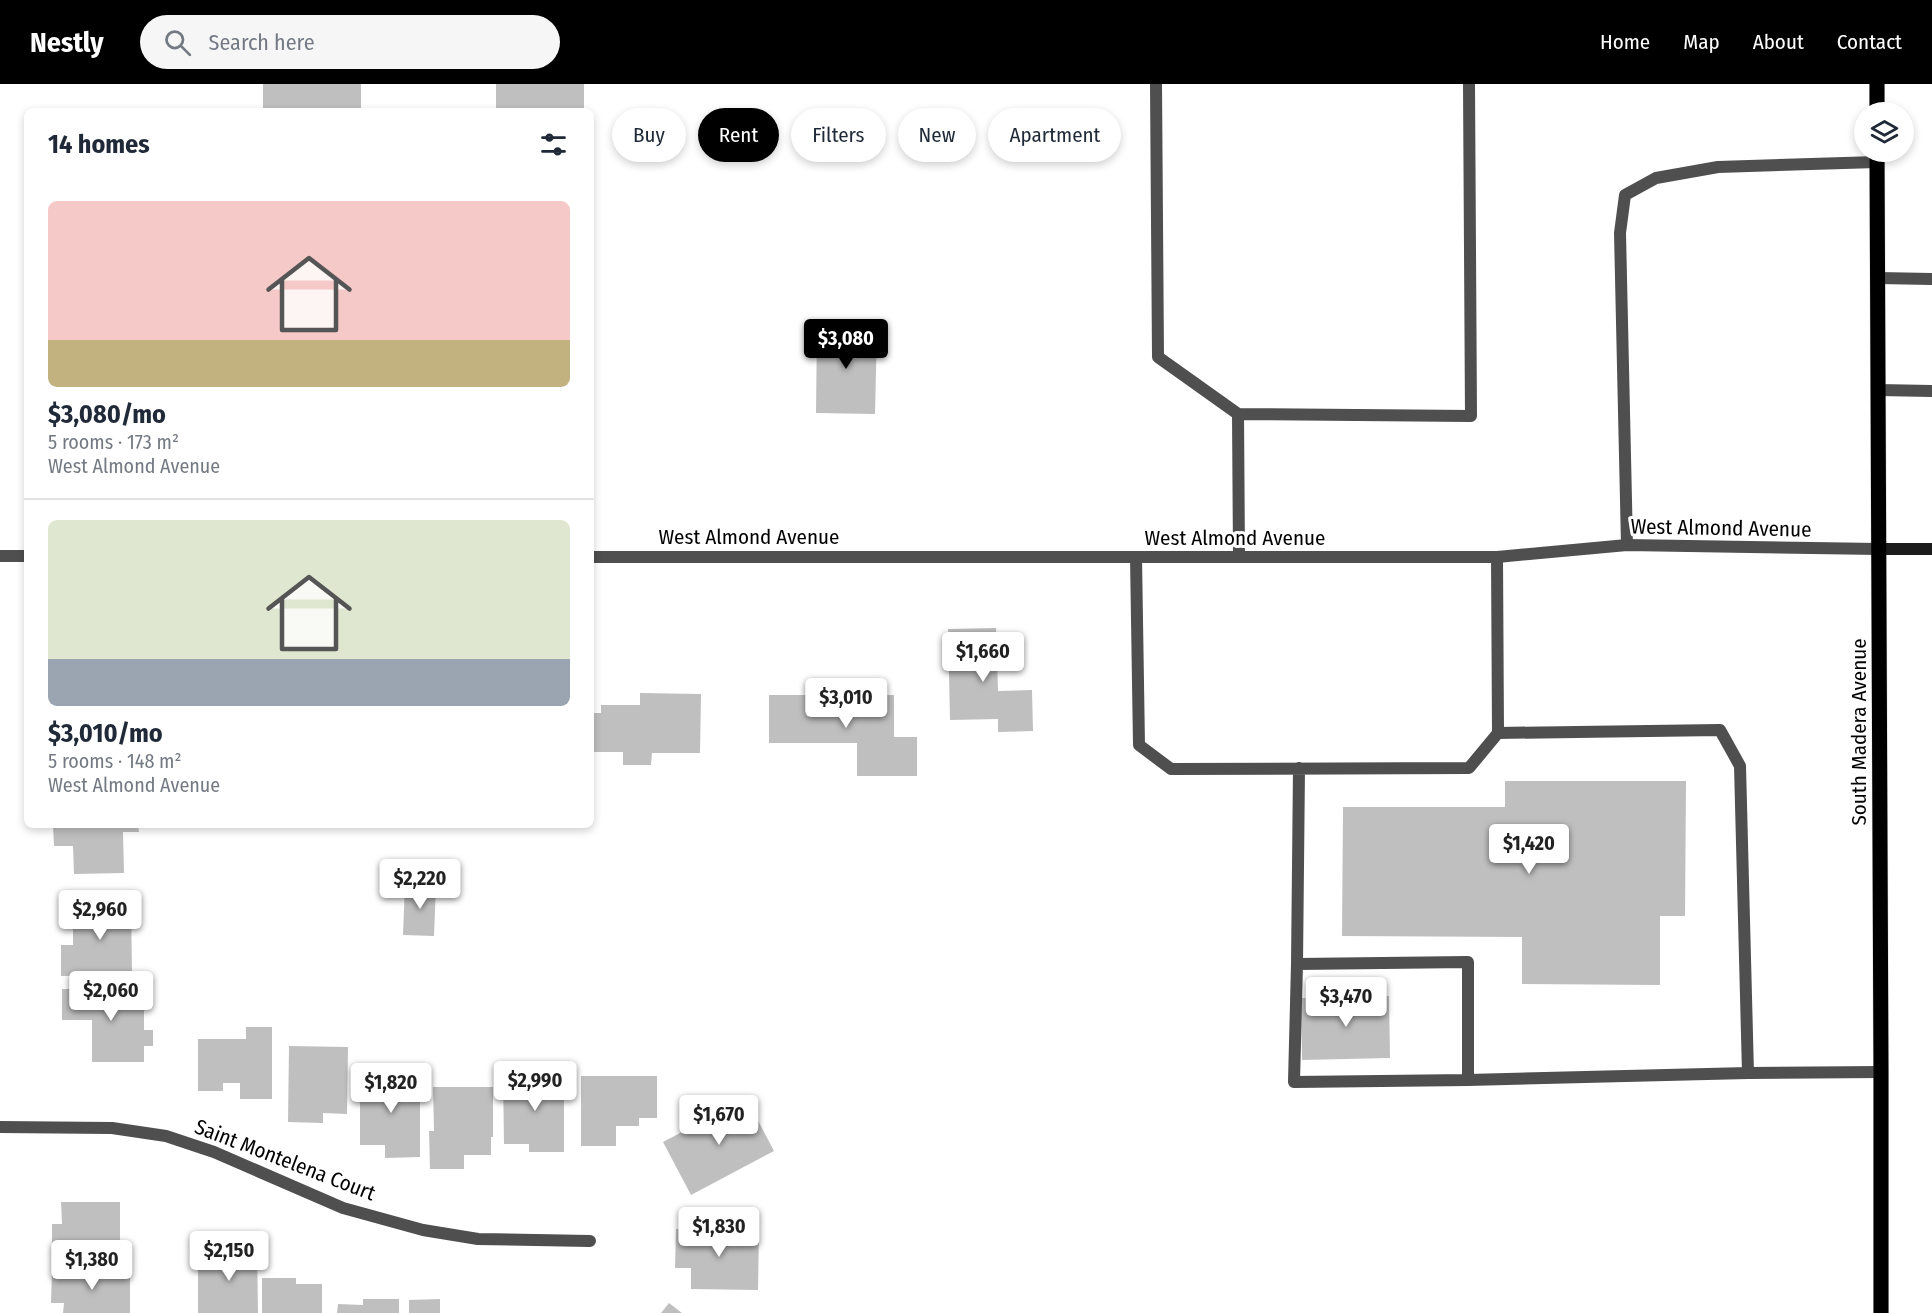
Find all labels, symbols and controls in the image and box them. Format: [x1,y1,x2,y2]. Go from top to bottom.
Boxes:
search box [140,15,560,69]
text: Nestly [30,26,104,59]
icon: search [161,26,194,59]
text: Search here [209,29,315,56]
text: Home [1600,29,1650,55]
text: Map [1683,29,1720,55]
text: About [1753,29,1804,55]
text: Contact [1837,29,1902,55]
map controls [1854,102,1914,162]
button: layers [1854,102,1914,162]
chip: Buy [612,108,686,162]
chip: Rent [698,108,779,162]
chip: Filters [791,108,886,162]
chip: New [898,108,976,162]
chip: Apartment [988,108,1121,162]
icon: filters [537,128,570,161]
text: 14 homes [48,129,150,160]
icon: home [255,240,363,348]
pin: $3,080 [797,319,895,370]
text: $3,080 [818,326,874,350]
text: $3,080/mo [48,399,166,430]
text: 5 rooms · 173 m² [48,430,179,454]
text: West Almond Avenue [48,454,220,478]
street label: West Almond Avenue [1630,513,1812,543]
street label: West Almond Avenue [659,524,839,550]
street label: West Almond Avenue [1145,525,1325,551]
icon: home [255,559,363,667]
pin: $1,660 [934,632,1032,683]
street label: South Madera Avenue [1846,638,1872,826]
text: $1,660 [956,639,1010,663]
pin: $3,010 [797,678,895,729]
text: $3,010 [819,685,873,709]
text: $3,010/mo [48,718,163,749]
text: 5 rooms · 148 m² [48,749,182,773]
text: West Almond Avenue [48,773,220,797]
pin: $1,420 [1480,824,1578,875]
text: $1,420 [1503,831,1555,855]
pin: $2,220 [371,859,469,910]
text: $2,220 [394,866,446,890]
pin: $2,960 [51,890,149,941]
text: $2,960 [73,897,127,921]
pin: $2,060 [62,971,160,1022]
pin: $3,470 [1297,977,1395,1028]
text: $2,060 [83,978,139,1002]
text: $3,470 [1320,984,1372,1008]
pin: $2,990 [486,1061,584,1112]
pin: $1,820 [342,1063,440,1114]
text: $2,990 [508,1068,562,1092]
text: $1,820 [365,1070,417,1094]
pin: $1,670 [670,1095,768,1146]
text: $1,670 [693,1102,745,1126]
street label: Saint Montelena Court [191,1114,379,1206]
pin: $1,830 [670,1207,768,1258]
text: $1,830 [692,1214,746,1238]
pin: $2,150 [180,1231,278,1282]
text: $2,150 [204,1238,254,1262]
pin: $1,380 [43,1240,141,1291]
text: $1,380 [65,1247,119,1271]

